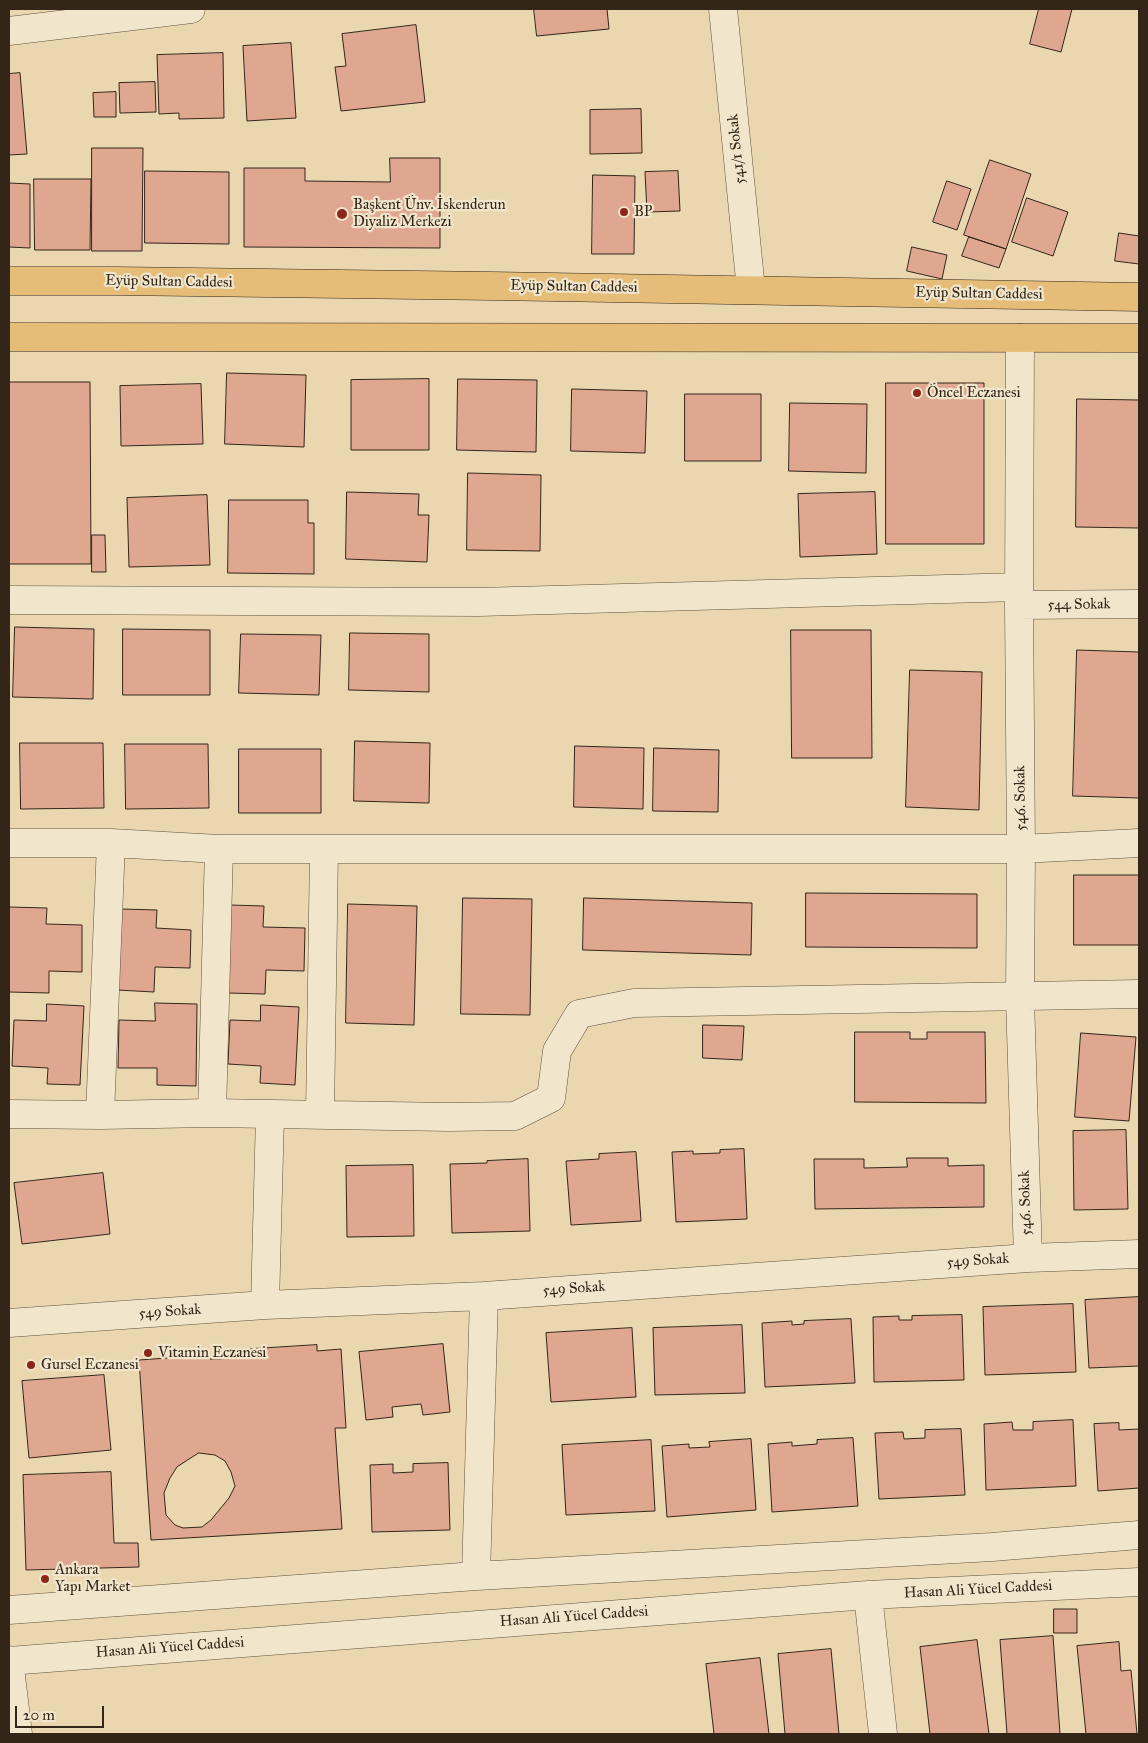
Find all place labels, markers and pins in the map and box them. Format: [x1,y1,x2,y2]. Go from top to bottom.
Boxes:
place label: Başkent Ünv. İskenderun Diyaliz Merkezi [353,196,506,231]
place label: BP [634,203,652,221]
marker: BP [618,206,630,218]
marker: Başkent Ünv. İskenderun Diyaliz Merkezi [335,207,349,221]
place label: Öncel Eczanesi [927,384,1021,402]
marker: Öncel Eczanesi [911,387,923,399]
place label: Vitamin Eczanesi [158,1344,266,1362]
marker: Vitamin Eczanesi [142,1347,154,1359]
place label: Gursel Eczanesi [41,1356,139,1374]
marker: Gursel Eczanesi [25,1359,37,1371]
place label: Ankara Yapı Market [55,1561,130,1596]
marker: Ankara Yapı Market [39,1573,51,1585]

